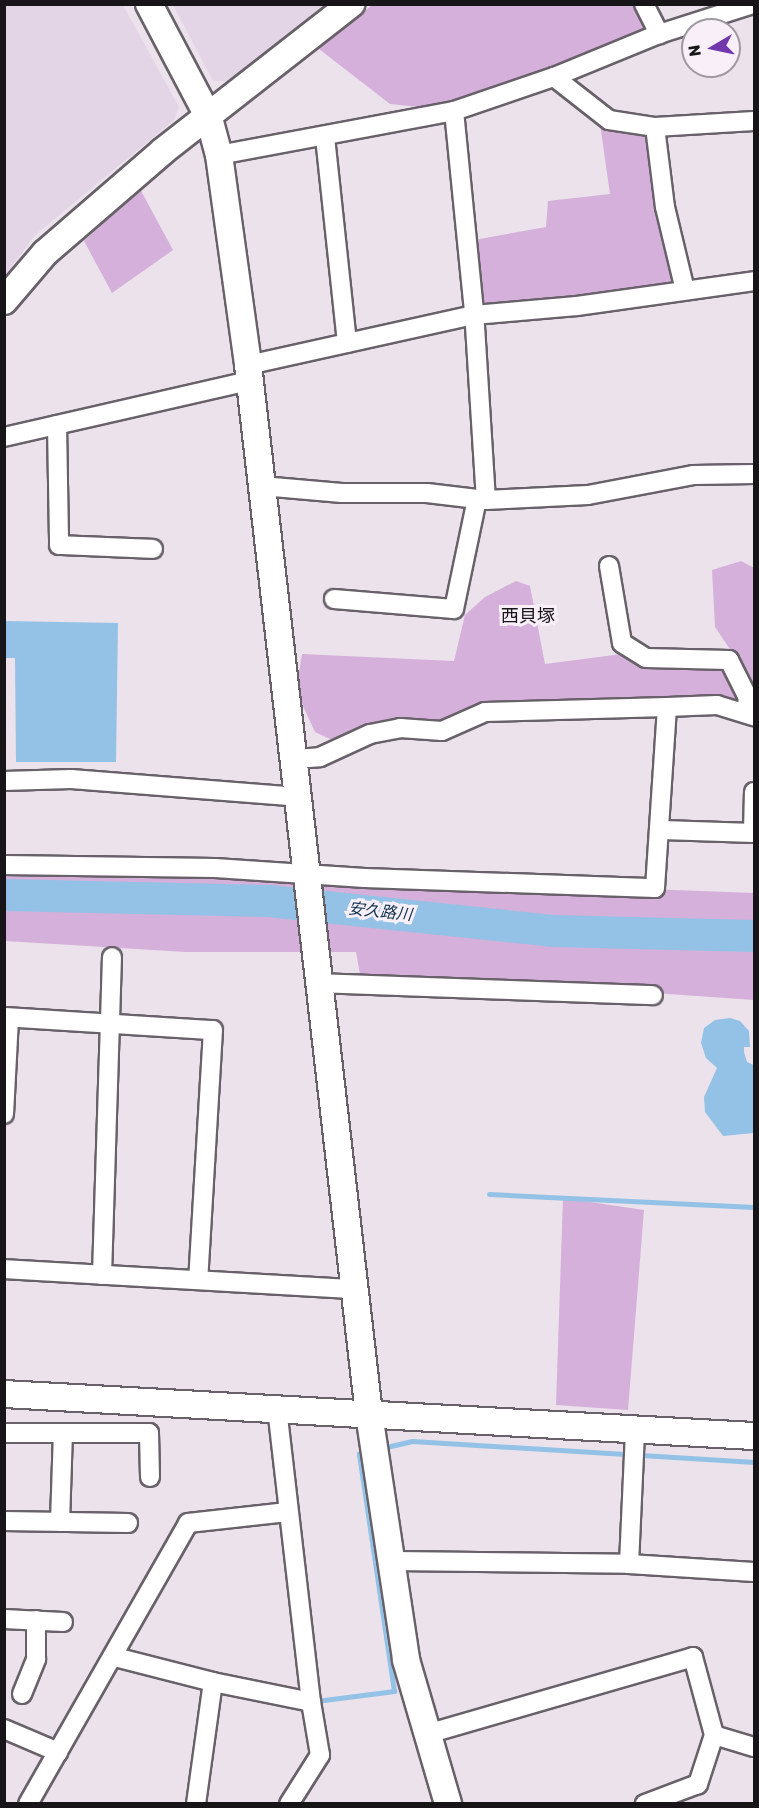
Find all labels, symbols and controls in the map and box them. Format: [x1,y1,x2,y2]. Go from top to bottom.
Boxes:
north arrow [681,18,741,78]
text: N [684,43,705,58]
district label: 西貝塚 [501,605,555,627]
water label: 安久路川 [347,899,413,925]

